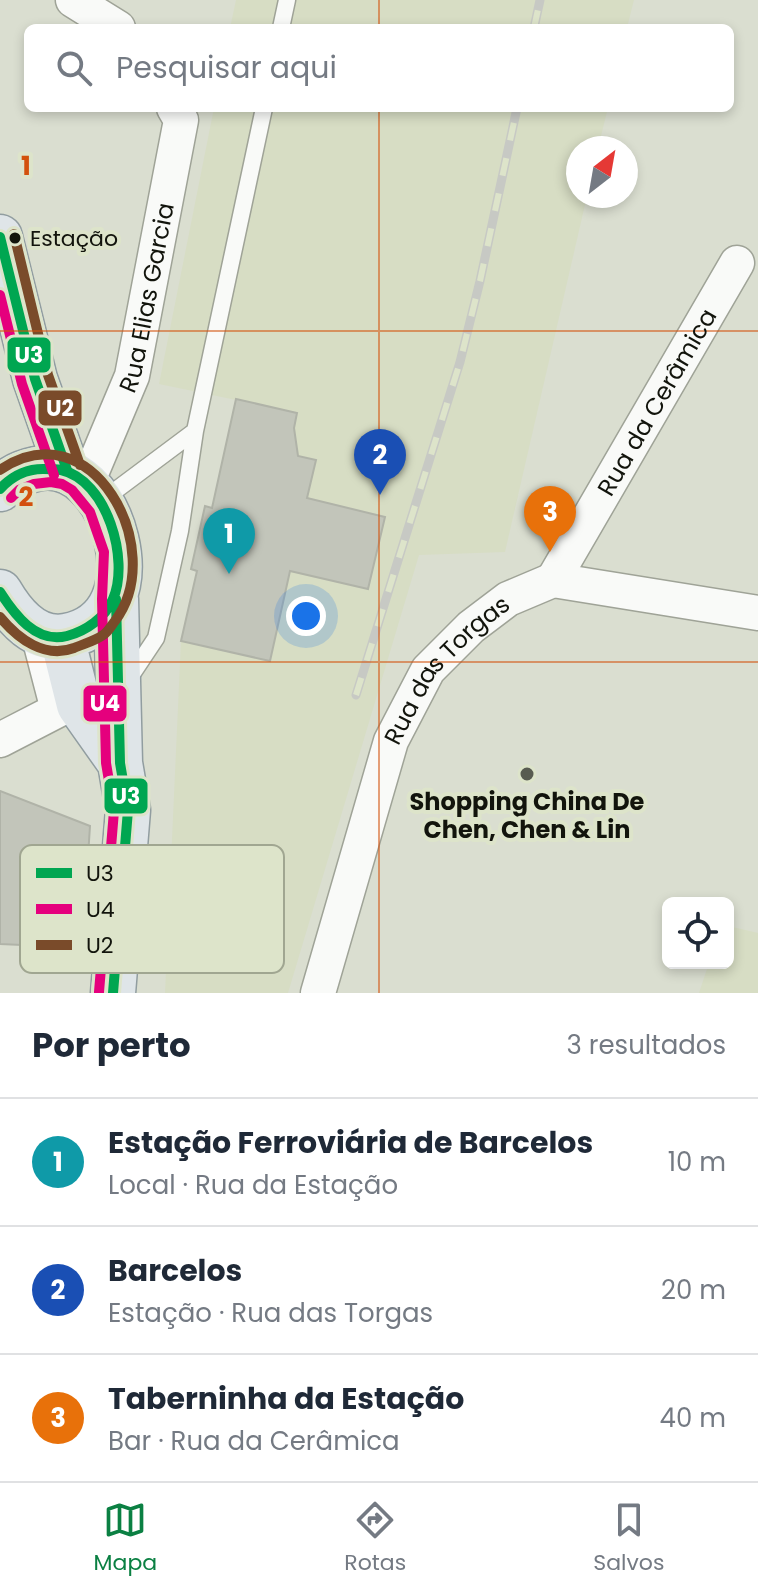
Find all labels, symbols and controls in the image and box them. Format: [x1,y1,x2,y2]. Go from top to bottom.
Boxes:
search box [24,24,734,112]
icon: search [52,46,96,90]
text: Pesquisar aqui [116,46,337,89]
north arrow [566,136,638,208]
text: 1 [21,148,31,184]
street label: Rua Elias Garcia [110,200,181,397]
place label: Estação [30,223,118,254]
marker: Estação [7,230,23,246]
street label: Rua da Cerâmica [589,302,724,502]
line badge: U3 [6,336,52,374]
text: U3 [15,340,43,371]
line badge: U2 [37,389,83,427]
text: U2 [46,393,74,424]
pin: 2 [354,429,406,495]
text: 2 [19,479,34,515]
pin: 3 [524,486,576,552]
pin: 1 [203,508,255,574]
street label: Rua das Torgas [376,587,516,750]
your location [286,596,326,636]
line badge: U4 [82,684,128,723]
text: U4 [90,688,120,719]
marker: Shopping China De Chen, Chen & Lin [518,765,536,783]
line badge: U3 [103,777,149,815]
text: U3 [112,781,140,812]
place label: Shopping China De Chen, Chen & Lin [410,785,645,846]
legend [20,845,284,973]
text: U3 [86,858,114,889]
text: U4 [86,894,115,925]
map controls [662,897,734,969]
button: locate [662,897,734,969]
text: U2 [86,930,114,961]
text: Por perto [32,1021,191,1069]
text: 3 resultados [566,1027,726,1063]
text: Estação Ferroviária de Barcelos [108,1121,593,1164]
text: 1 [53,1144,63,1180]
text: 10 m [668,1144,726,1180]
text: Local · Rua da Estação [108,1167,398,1203]
text: Barcelos [108,1249,242,1292]
text: 2 [51,1272,65,1308]
text: 20 m [661,1272,726,1308]
text: Estação · Rua das Torgas [108,1295,433,1331]
text: Taberninha da Estação [108,1377,464,1420]
text: 3 [50,1400,66,1436]
text: 40 m [660,1400,726,1436]
text: Bar · Rua da Cerâmica [108,1423,400,1459]
tab: Mapa [94,1498,157,1579]
tab: Rotas [344,1498,406,1579]
tab: Salvos [593,1498,664,1579]

